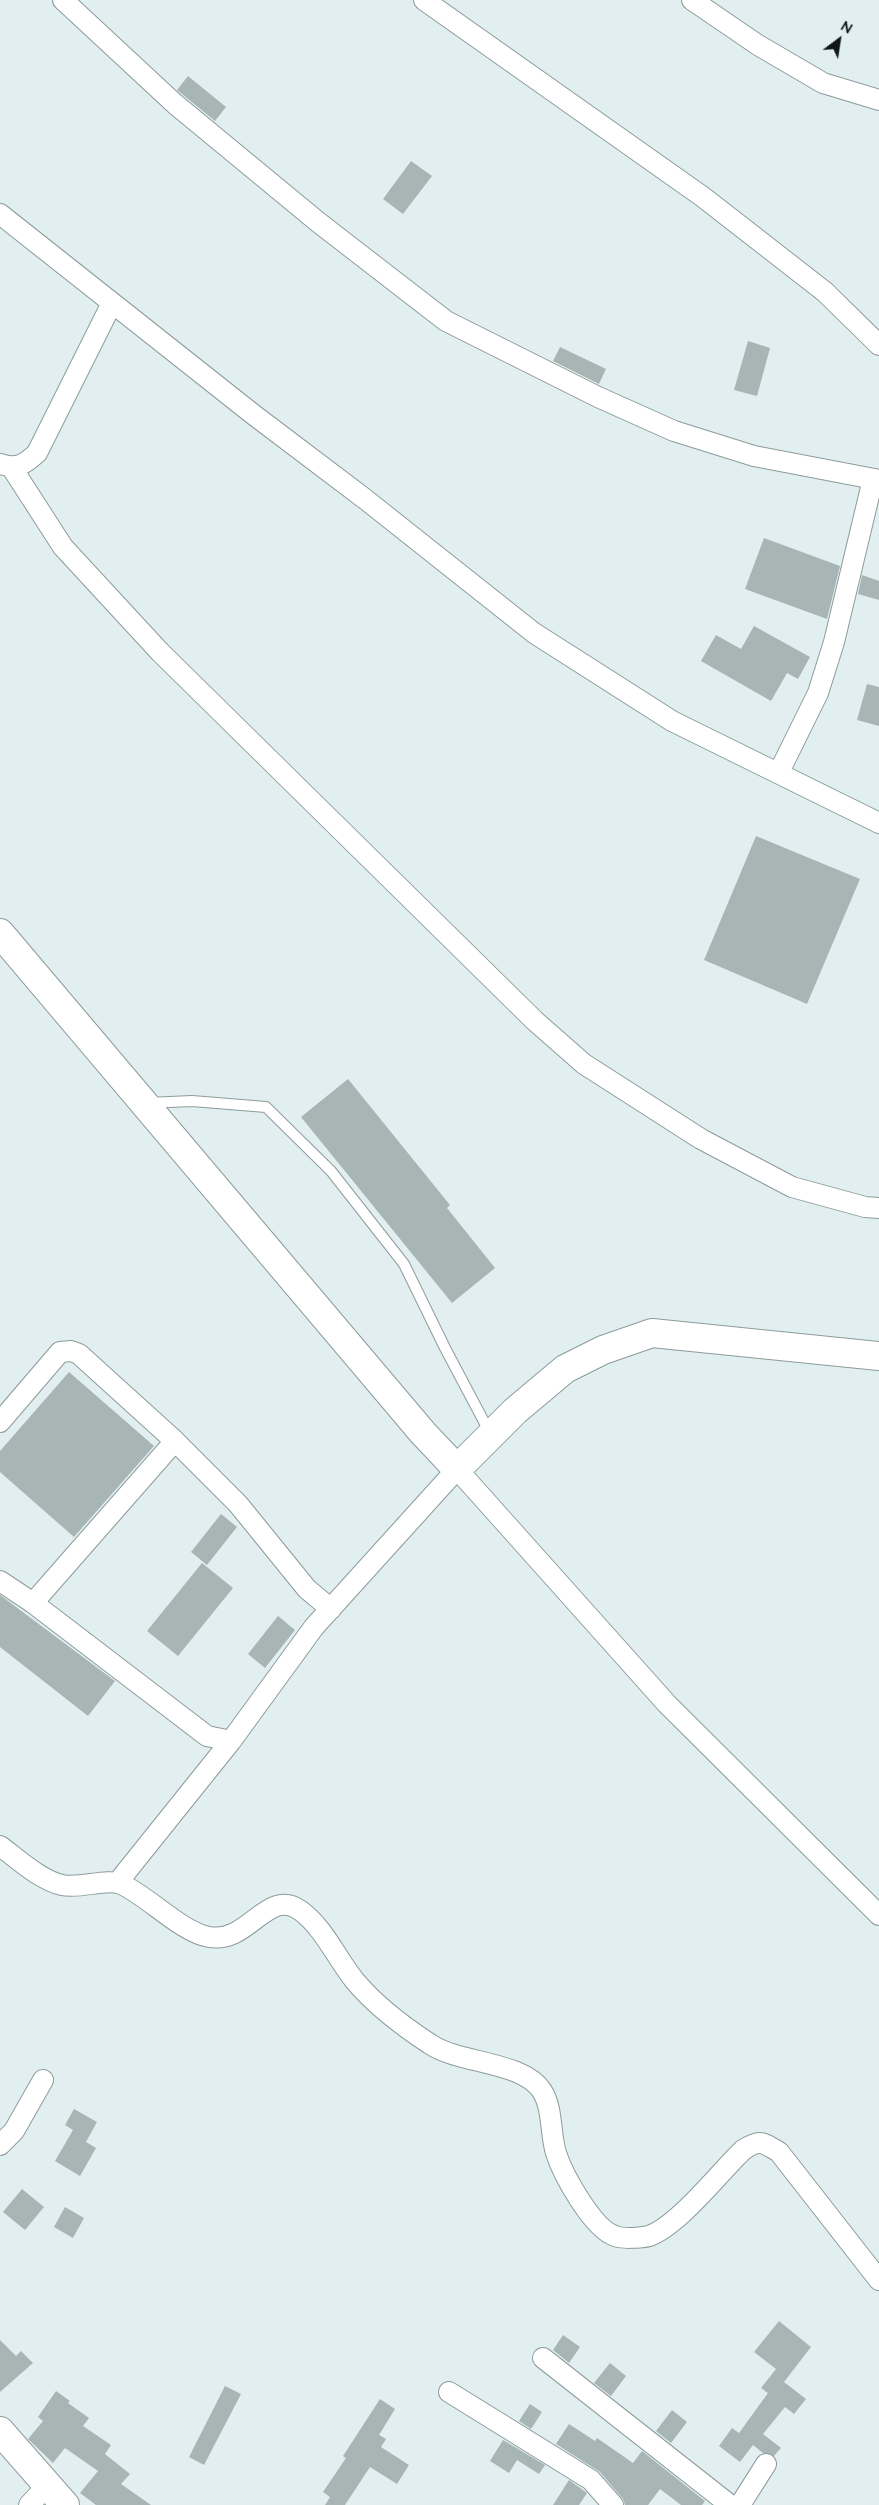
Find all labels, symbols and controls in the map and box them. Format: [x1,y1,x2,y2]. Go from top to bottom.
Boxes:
north arrow [814,15,864,65]
text: N [838,17,856,38]

